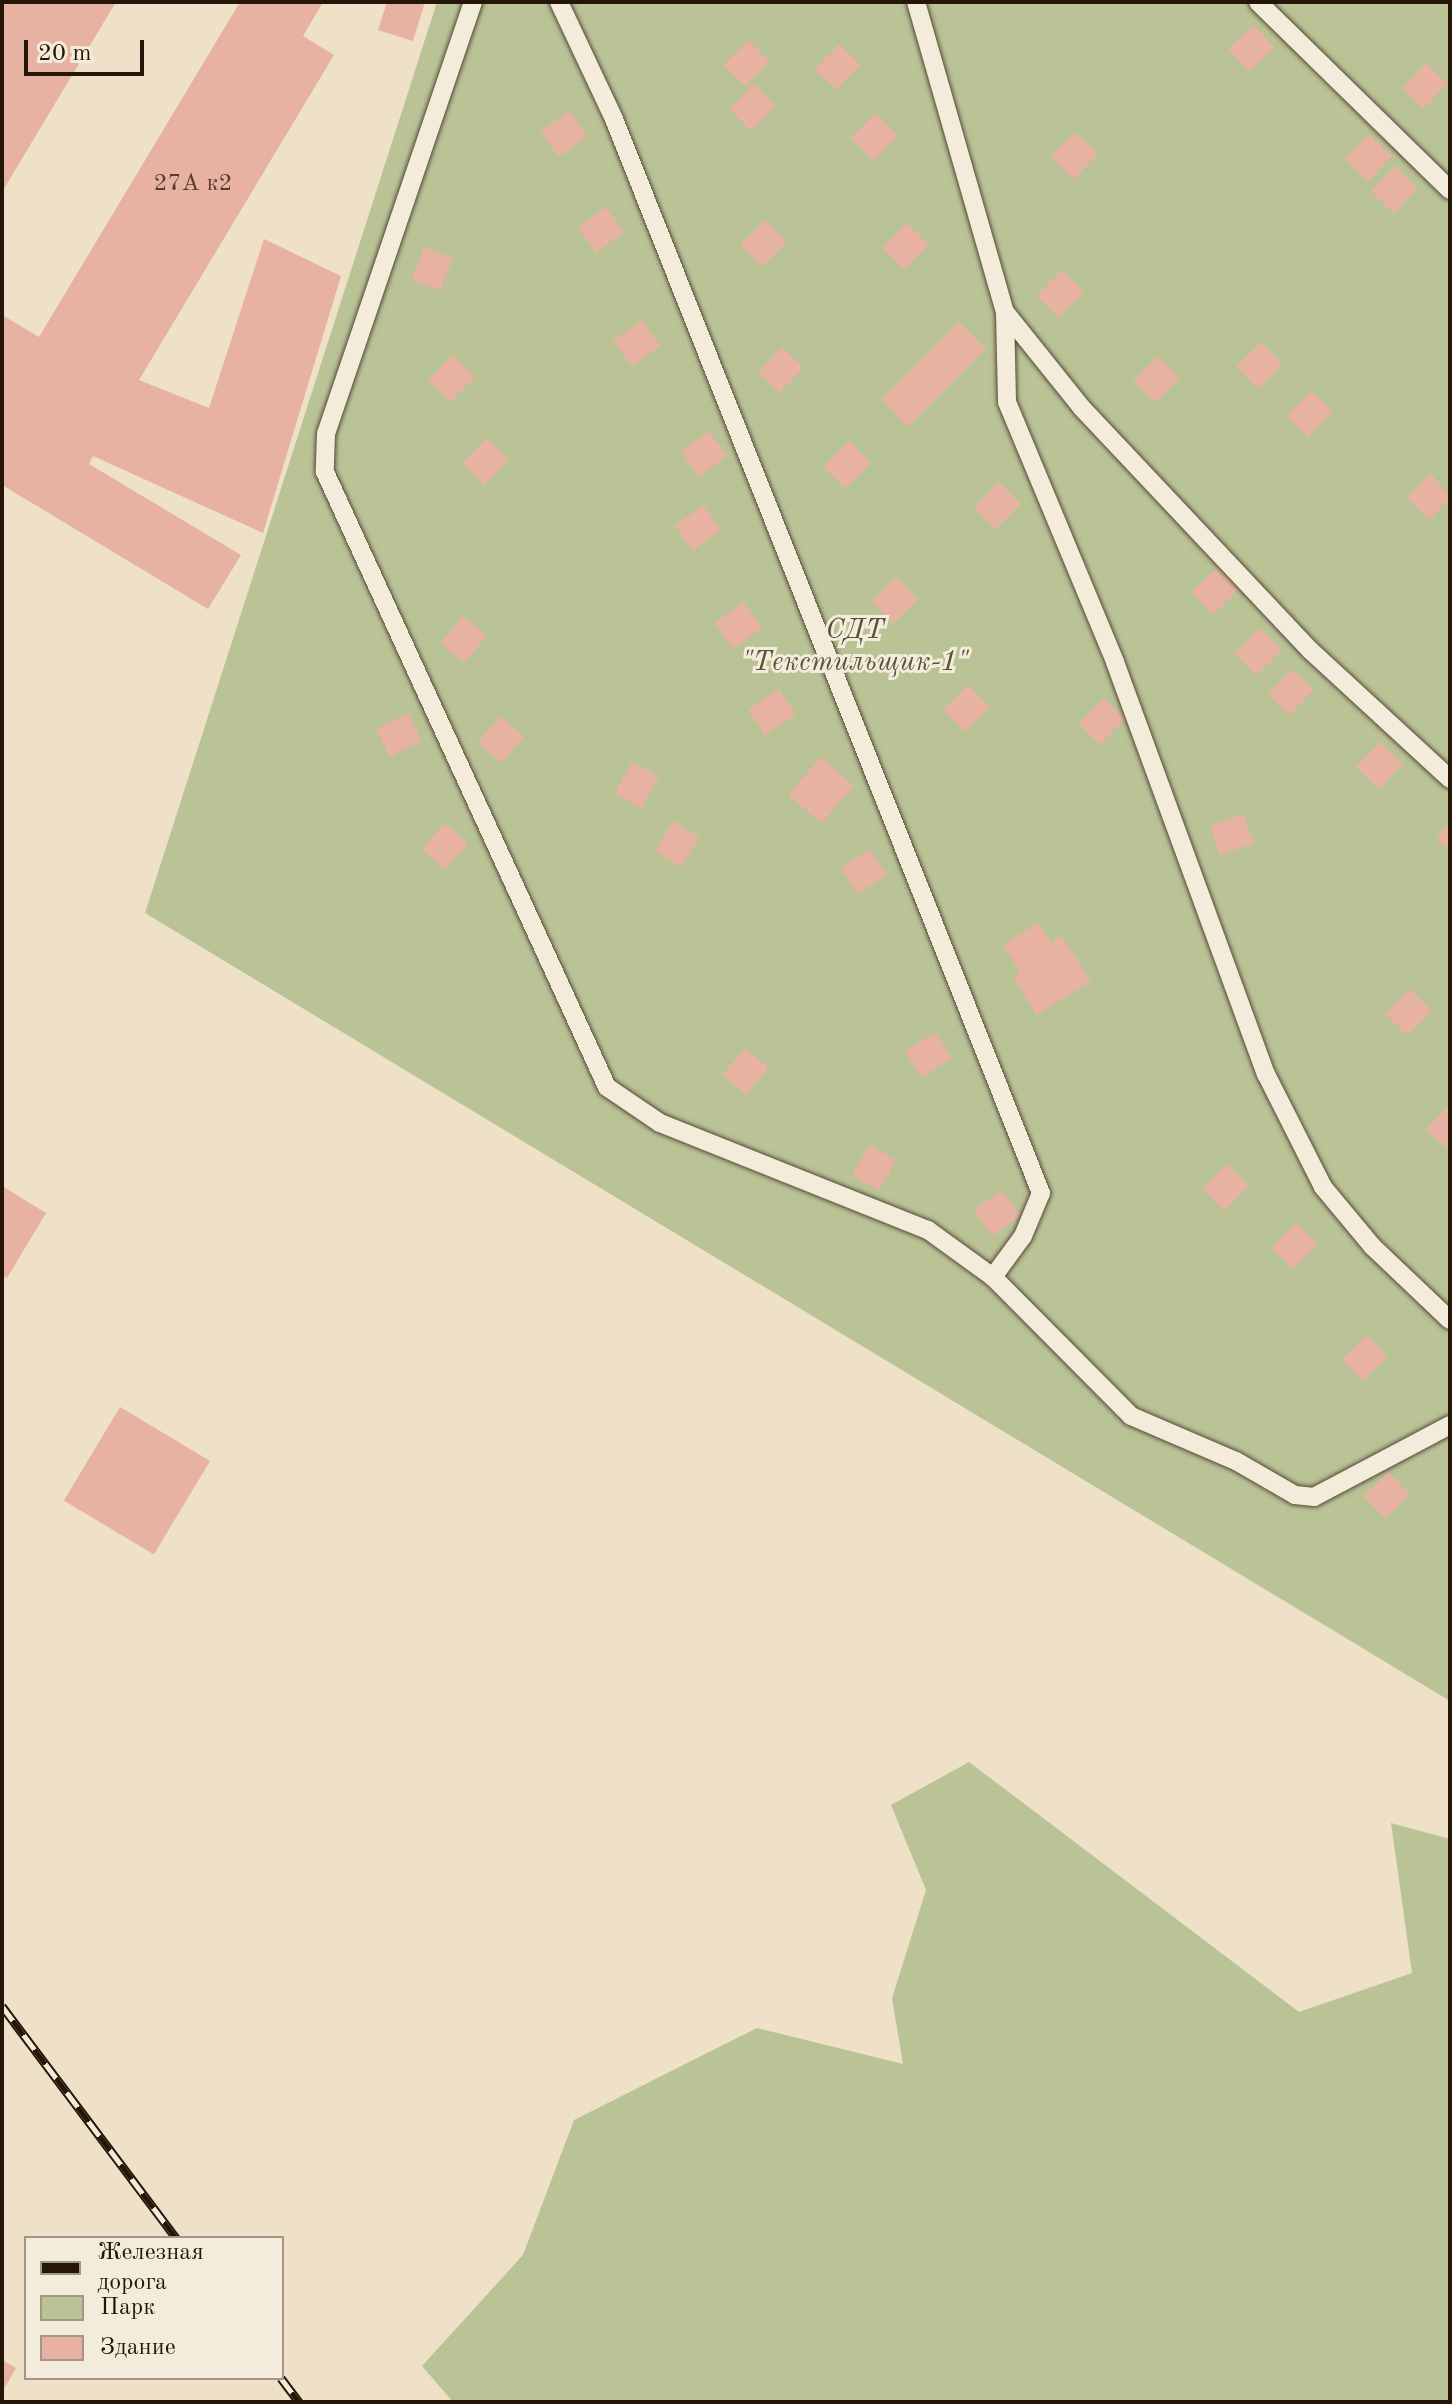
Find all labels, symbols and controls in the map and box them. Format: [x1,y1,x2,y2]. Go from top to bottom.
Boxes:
scale bar [28,24,148,74]
text: 20 m [38,42,92,66]
house number: 27А к2 [154,171,232,199]
park label: СДТ "Текстильщик-1" [742,614,968,680]
legend [24,2236,284,2380]
text: Железная дорога [97,2241,204,2295]
text: Парк [100,2296,155,2320]
text: Здание [100,2336,176,2360]

